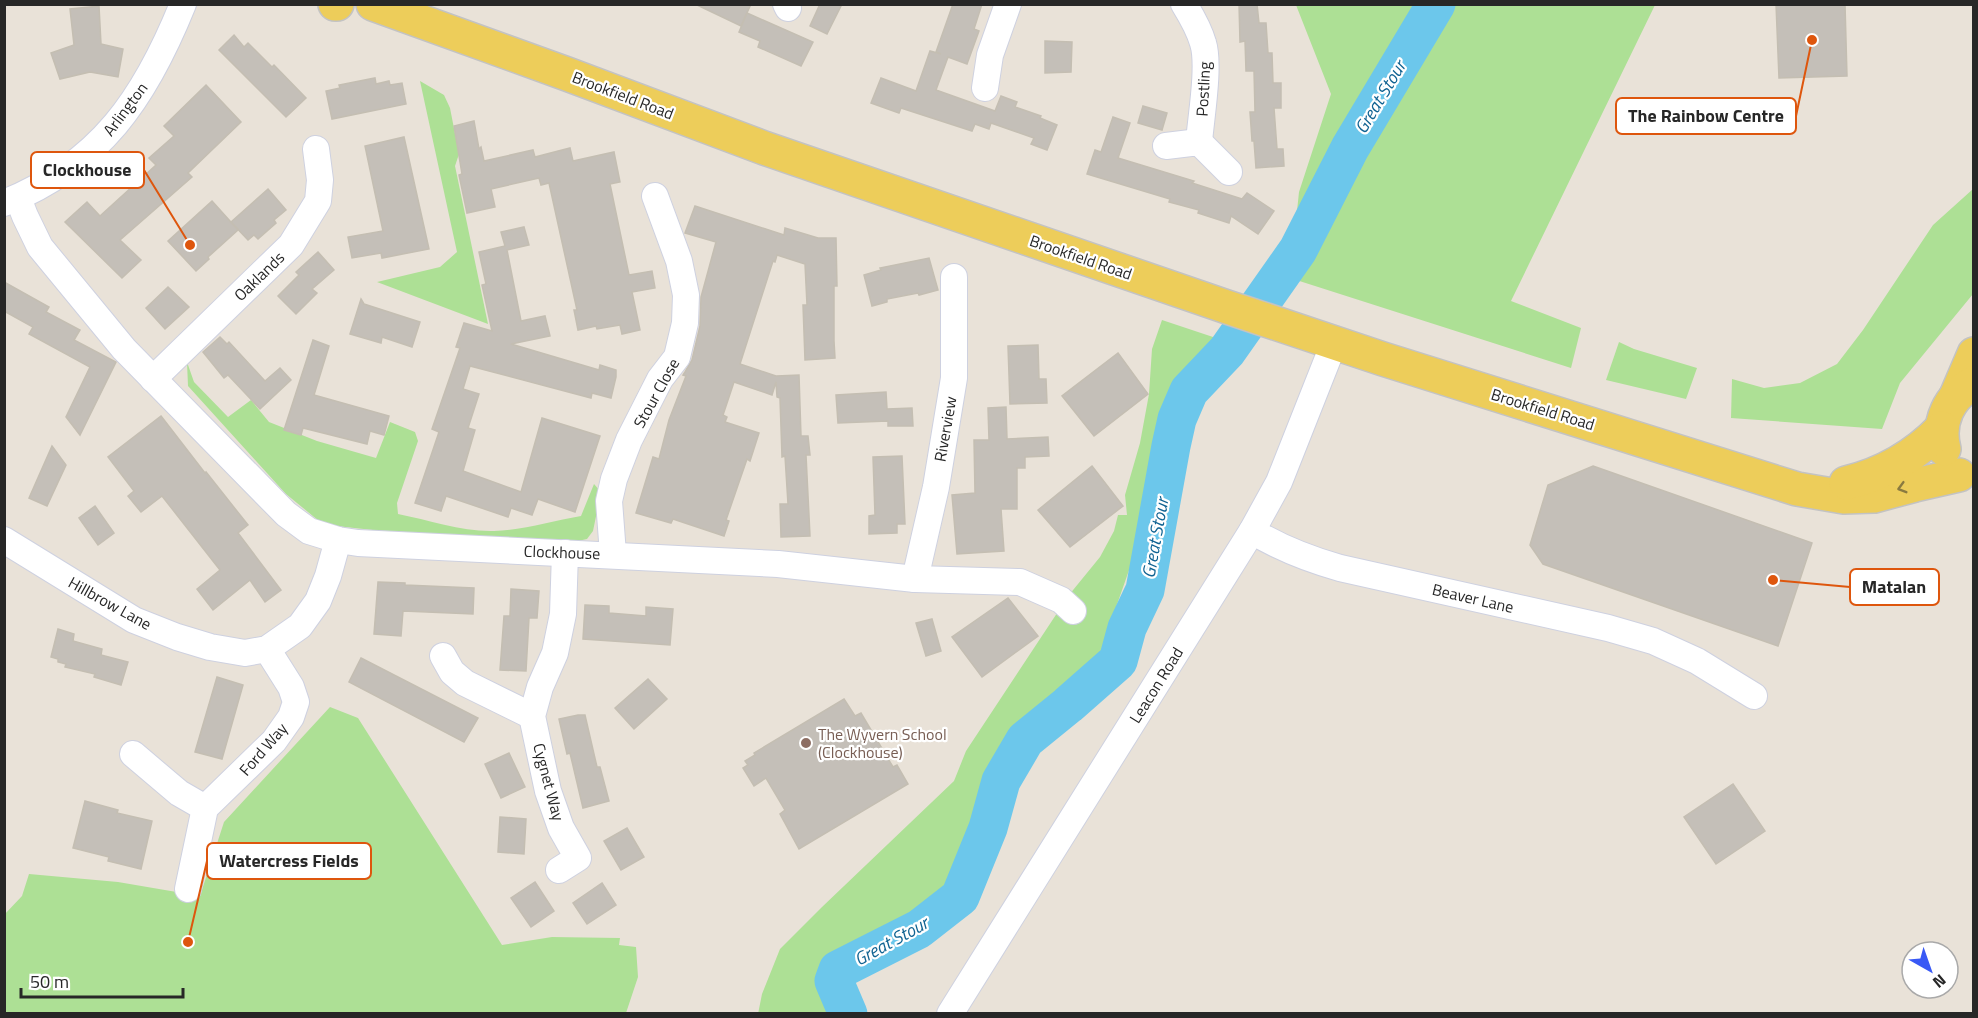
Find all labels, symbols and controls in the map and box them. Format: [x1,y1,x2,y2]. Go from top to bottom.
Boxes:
water label: Great Stour [1348,53,1414,139]
street label: Postling [1190,61,1216,117]
street label: Brookfield Road [569,65,677,125]
street label: Arlington [97,77,153,141]
callout: The Rainbow Centre [1616,98,1796,134]
text: The Rainbow Centre [1628,102,1784,129]
callout: Clockhouse [31,152,144,188]
text: Clockhouse [43,156,131,183]
street label: Brookfield Road [1027,228,1135,286]
street label: Oaklands [228,246,290,306]
street label: Stour Close [627,354,685,432]
street label: Brookfield Road [1488,382,1598,436]
street label: Riverview [927,394,963,464]
one-way arrow [1897,481,1908,493]
water label: Great Stour [1135,494,1176,580]
street label: Clockhouse [523,539,601,565]
callout: Matalan [1850,569,1939,605]
street label: Hillbrow Lane [64,570,156,636]
text: Matalan [1862,573,1926,600]
street label: Beaver Lane [1430,577,1516,619]
street label: Leacon Road [1123,642,1189,728]
street label: Ford Way [233,717,293,781]
place label: The Wyvern School (Clockhouse) [818,722,947,764]
marker: The Wyvern School (Clockhouse) [799,736,813,750]
street label: Cygnet Way [527,740,571,824]
callout: Watercress Fields [207,843,371,879]
text: Watercress Fields [219,847,359,874]
water label: Great Stour [849,908,935,972]
north arrow [1900,940,1960,1000]
scale bar [21,961,183,999]
text: 50 m [30,968,69,995]
text: N [1928,969,1952,994]

